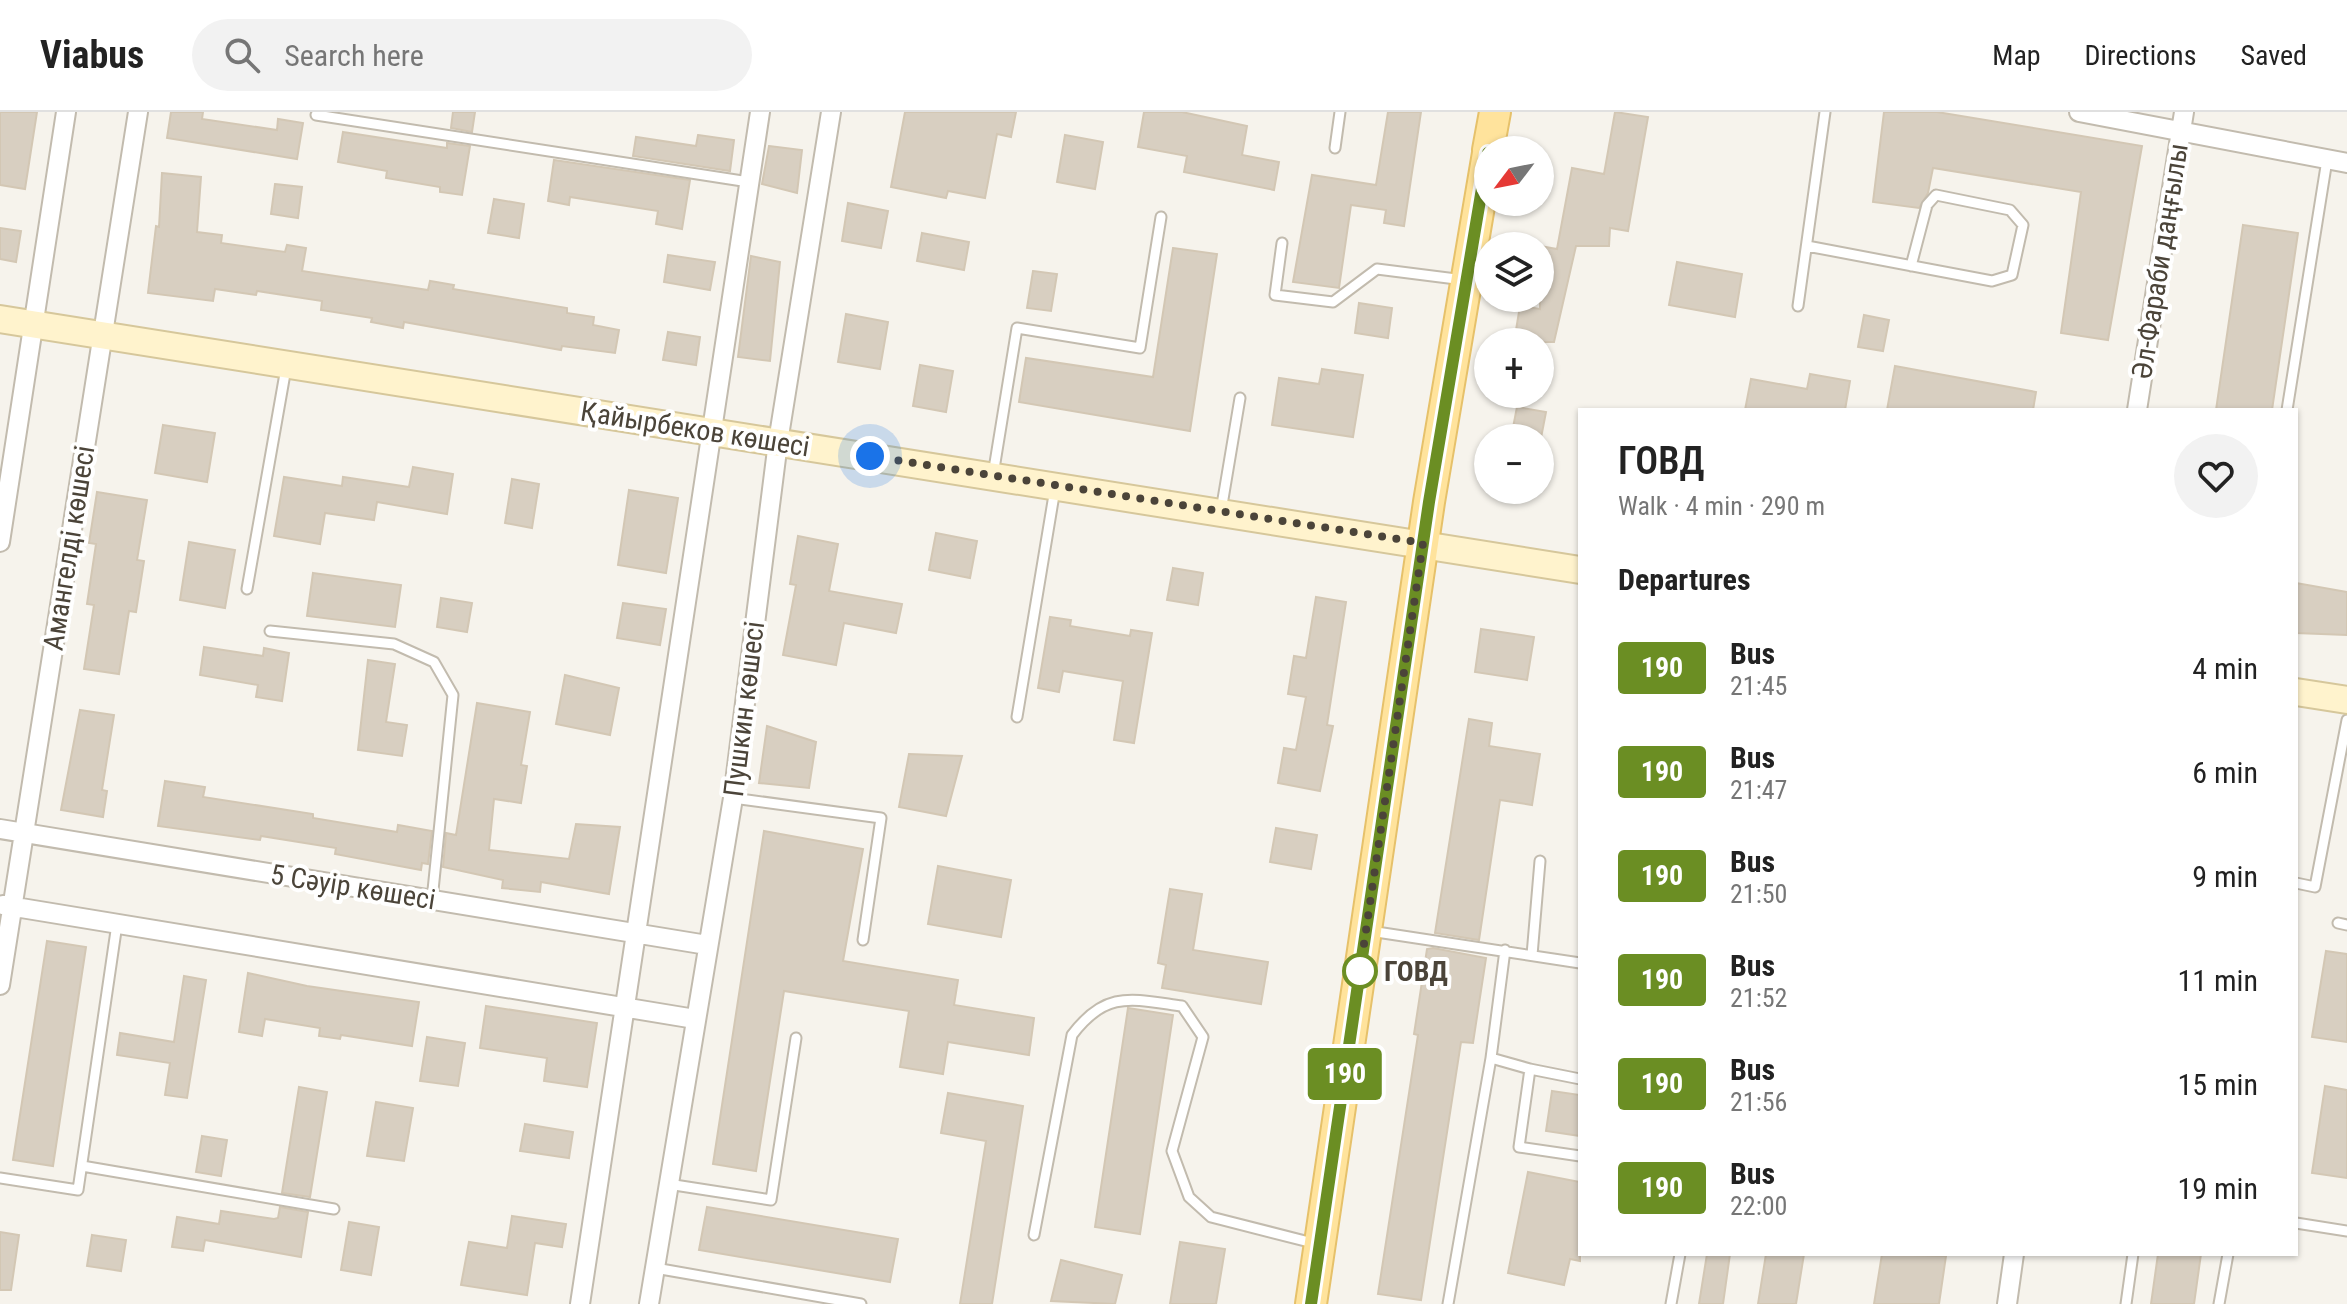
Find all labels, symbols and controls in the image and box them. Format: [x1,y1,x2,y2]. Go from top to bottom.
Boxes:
search box [192,19,752,91]
text: Viabus [40,33,144,77]
icon: search [220,33,264,77]
text: Search here [284,38,424,73]
text: Map [1992,39,2041,72]
text: Directions [2085,39,2196,72]
text: Saved [2240,39,2307,72]
north arrow [1474,136,1554,216]
map controls [1474,136,1554,504]
street label: Әл-Фараби даңғылы [2125,141,2195,381]
button: layers [1474,232,1554,312]
button: + [1474,328,1554,408]
street label: Қайырбеков көшесі [578,395,812,463]
button: − [1474,424,1554,504]
button: heart [2174,434,2258,518]
your location [850,436,890,476]
text: ГОВД [1618,439,1704,483]
street label: Амангелді көшесі [37,443,101,653]
text: Walk · 4 min · 290 m [1618,491,1825,521]
text: Departures [1618,562,1751,597]
street label: Пушкин көшесі [717,619,771,799]
text: Bus [1730,636,1775,671]
text: 190 [1641,651,1683,684]
text: 4 min [2192,651,2258,686]
text: 21:45 [1730,671,1787,701]
text: Bus [1730,740,1775,775]
text: 190 [1641,755,1683,788]
text: 6 min [2192,755,2258,790]
text: 21:47 [1730,775,1787,805]
text: Bus [1730,844,1775,879]
street label: 5 Сәуір көшесі [268,858,438,916]
text: 190 [1641,859,1683,892]
text: 9 min [2192,859,2258,894]
text: 21:50 [1730,879,1787,909]
text: Bus [1730,948,1775,983]
marker: ГОВД [1343,954,1377,988]
place label: ГОВД [1384,955,1448,988]
text: 190 [1641,963,1683,996]
text: 11 min [2177,963,2258,998]
text: 21:52 [1730,983,1787,1013]
line badge: 190 [1299,1048,1391,1100]
text: Bus [1730,1052,1775,1087]
text: 190 [1324,1057,1366,1090]
text: 190 [1641,1067,1683,1100]
text: 15 min [2177,1067,2258,1102]
text: 21:56 [1730,1087,1787,1117]
text: Bus [1730,1156,1775,1191]
text: 190 [1641,1171,1683,1204]
text: 19 min [2177,1171,2258,1206]
text: 22:00 [1730,1191,1787,1221]

